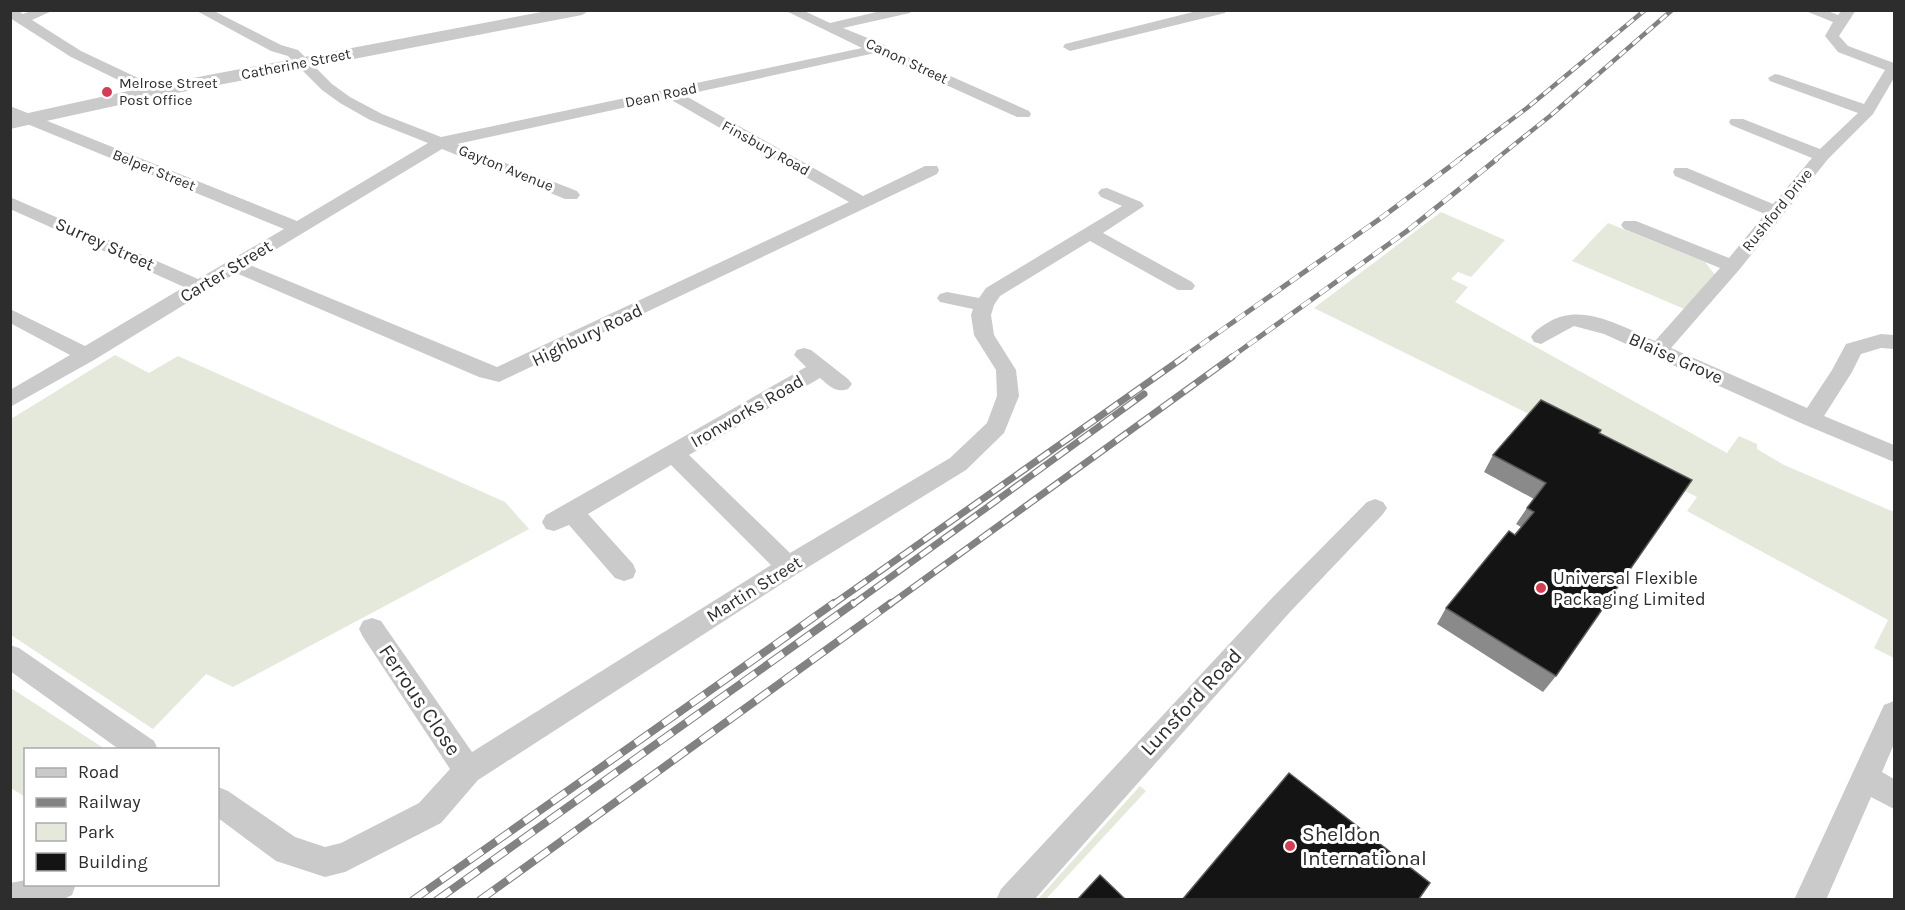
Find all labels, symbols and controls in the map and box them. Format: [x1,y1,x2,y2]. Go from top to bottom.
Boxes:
street label: Canon Street [863,34,951,88]
street label: Catherine Street [240,44,353,83]
place label: Melrose Street Post Office [119,74,218,109]
street label: Dean Road [623,79,699,111]
marker: Melrose Street Post Office [100,85,114,99]
street label: Finsbury Road [719,116,813,180]
street label: Gayton Avenue [456,141,556,195]
street label: Belper Street [110,145,198,195]
street label: Rushford Drive [1738,165,1816,255]
street label: Surrey Street [52,212,158,276]
street label: Carter Street [176,235,276,307]
street label: Highbury Road [528,299,646,371]
street label: Blaise Grove [1626,327,1726,389]
street label: Ironworks Road [687,370,807,452]
street label: Martin Street [702,551,806,627]
place label: Universal Flexible Packaging Limited [1553,567,1706,610]
marker: Universal Flexible Packaging Limited [1534,581,1548,595]
street label: Ferrous Close [374,640,466,760]
street label: Lunsford Road [1135,643,1247,761]
legend [24,748,219,886]
text: Road [78,761,119,783]
text: Railway [78,791,141,813]
text: Park [78,821,115,843]
place label: Sheldon International [1302,822,1427,870]
marker: Sheldon International [1283,839,1297,853]
text: Building [78,851,148,873]

